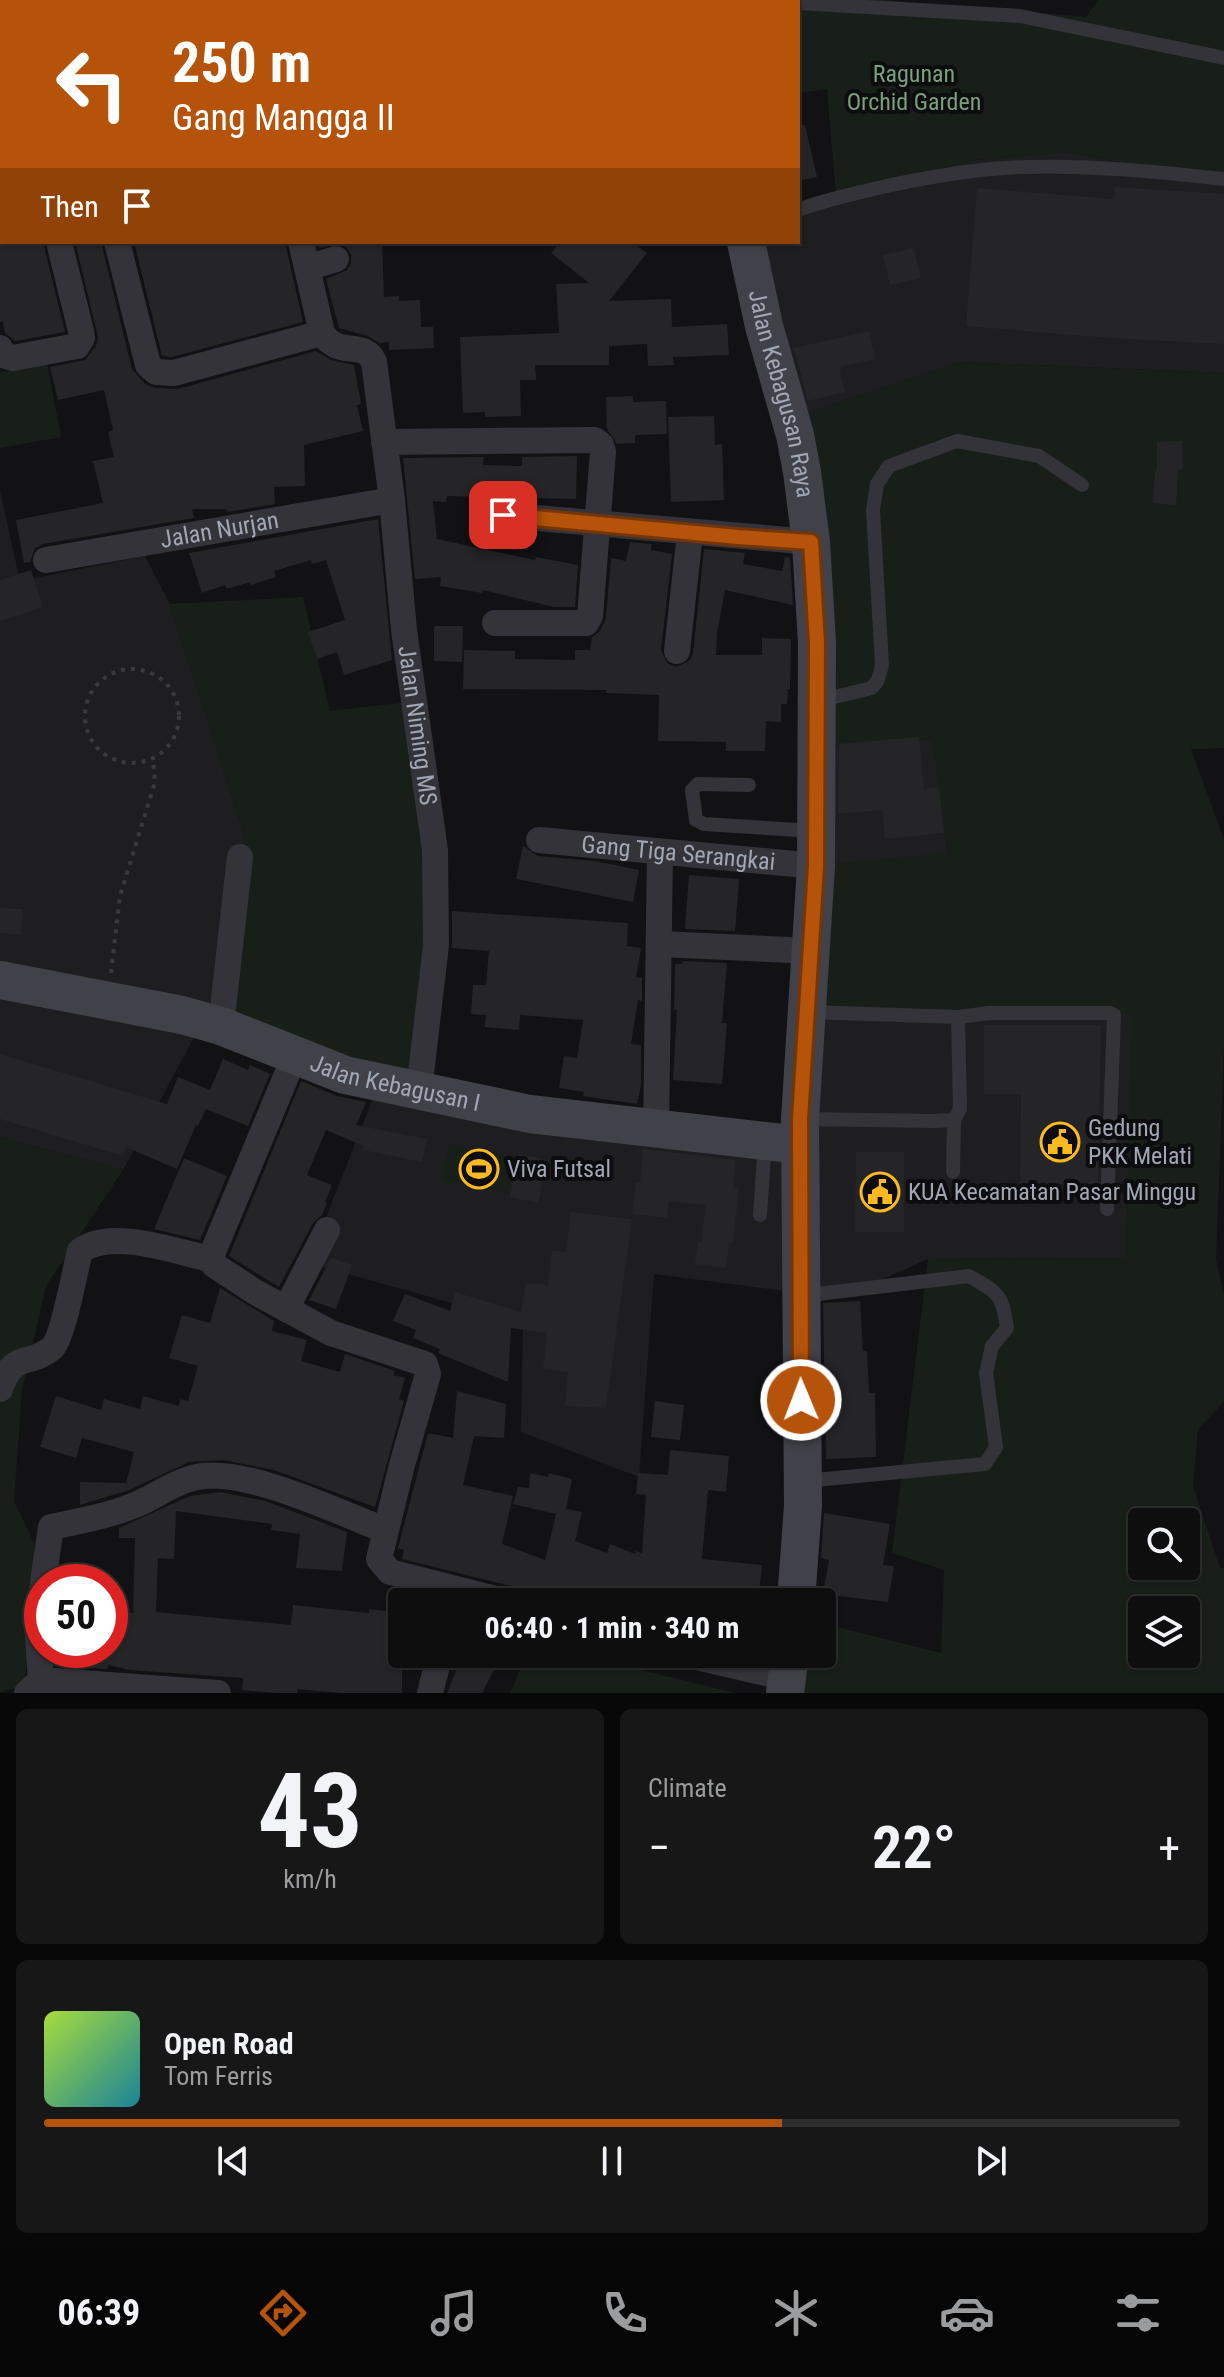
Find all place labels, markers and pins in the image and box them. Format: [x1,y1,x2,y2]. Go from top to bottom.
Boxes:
pin [469,481,537,549]
place label: Gedung PKK Melati [1088,1114,1192,1170]
public building icon: Gedung PKK Melati [1039,1121,1081,1163]
sports icon: Viva Futsal [458,1148,500,1190]
place label: Viva Futsal [507,1155,611,1183]
public building icon: KUA Kecamatan Pasar Minggu [859,1171,901,1213]
place label: KUA Kecamatan Pasar Minggu [908,1178,1196,1206]

